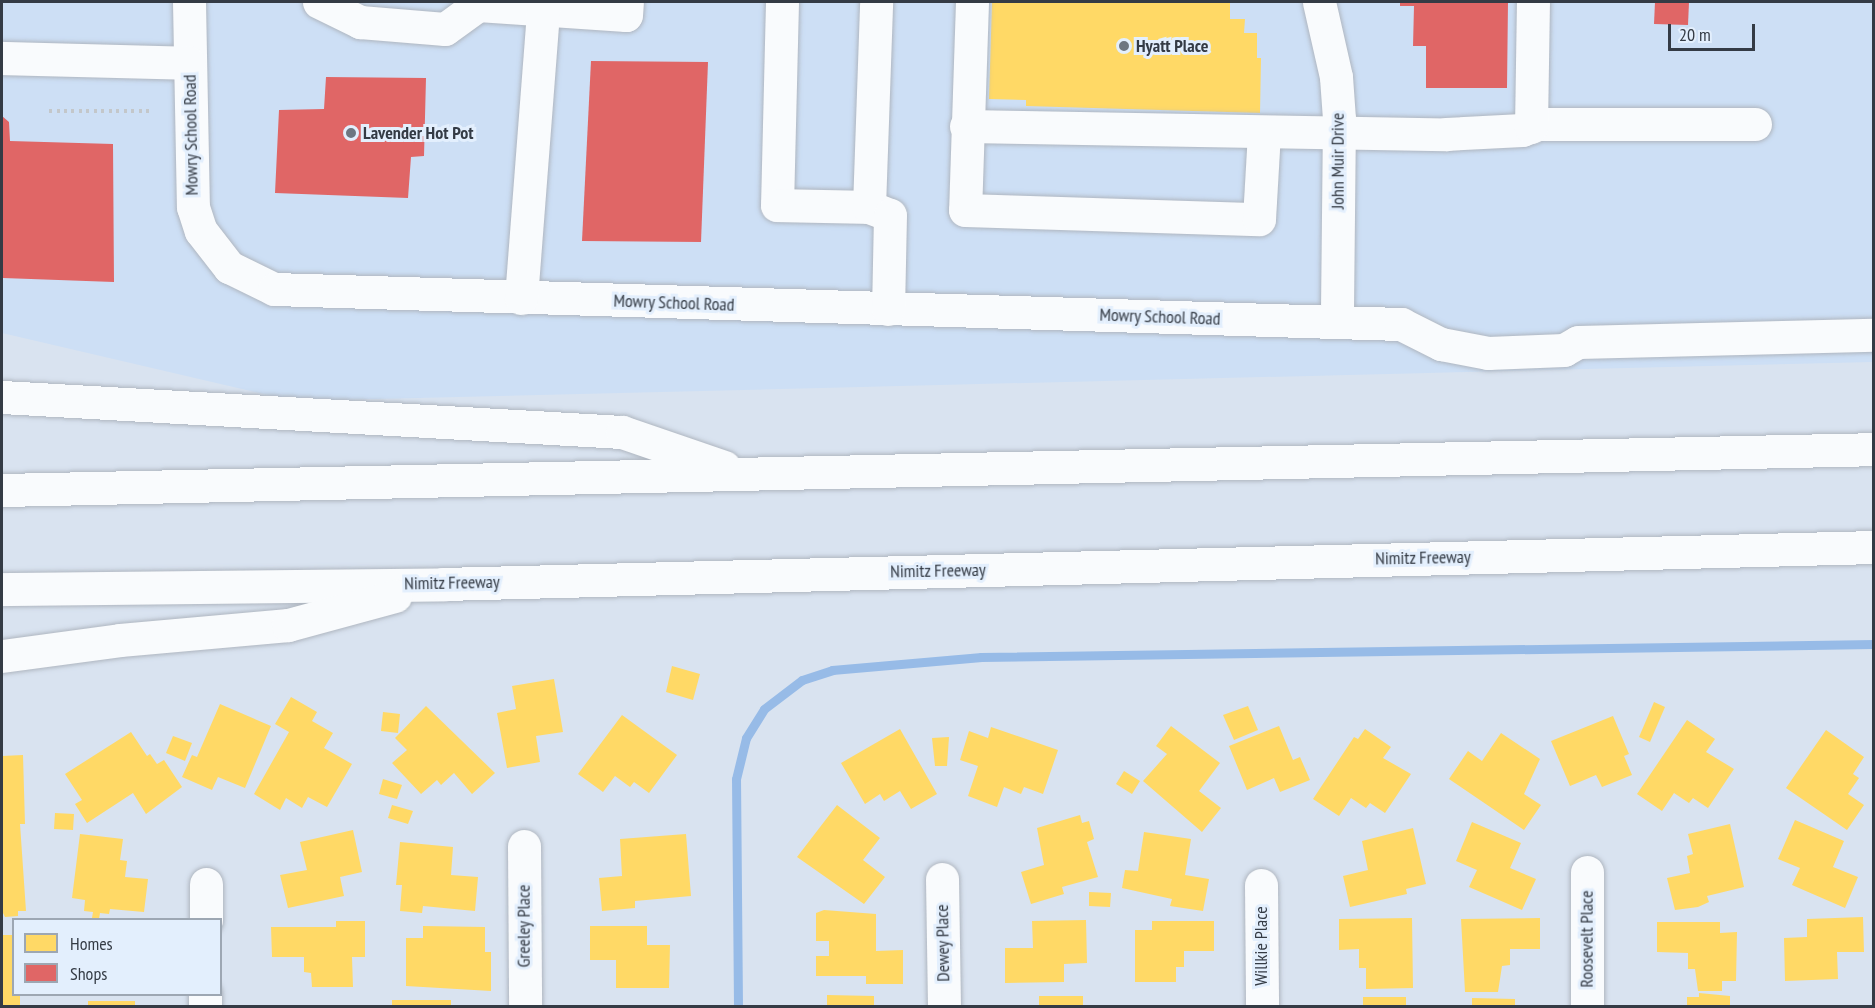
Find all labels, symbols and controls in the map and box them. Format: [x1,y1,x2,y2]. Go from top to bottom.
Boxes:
scale bar [1671,12,1758,50]
text: 20 m [1679,23,1711,46]
place label: Hyatt Place [1136,35,1208,57]
marker: Hyatt Place [1117,39,1131,53]
street label: Mowry School Road [179,74,203,196]
street label: John Muir Drive [1327,113,1349,209]
place label: Lavender Hot Pot [363,122,473,144]
marker: Lavender Hot Pot [344,126,358,140]
street label: Mowry School Road [613,290,735,316]
street label: Mowry School Road [1099,304,1221,330]
street label: Nimitz Freeway [1375,546,1471,570]
street label: Nimitz Freeway [890,559,986,583]
street label: Nimitz Freeway [404,571,500,595]
street label: Greeley Place [513,884,535,968]
street label: Roosevelt Place [1576,890,1598,988]
street label: Dewey Place [932,904,954,982]
street label: Willkie Place [1250,906,1272,986]
legend [12,918,222,996]
text: Homes [70,932,113,955]
text: Shops [70,962,107,985]

